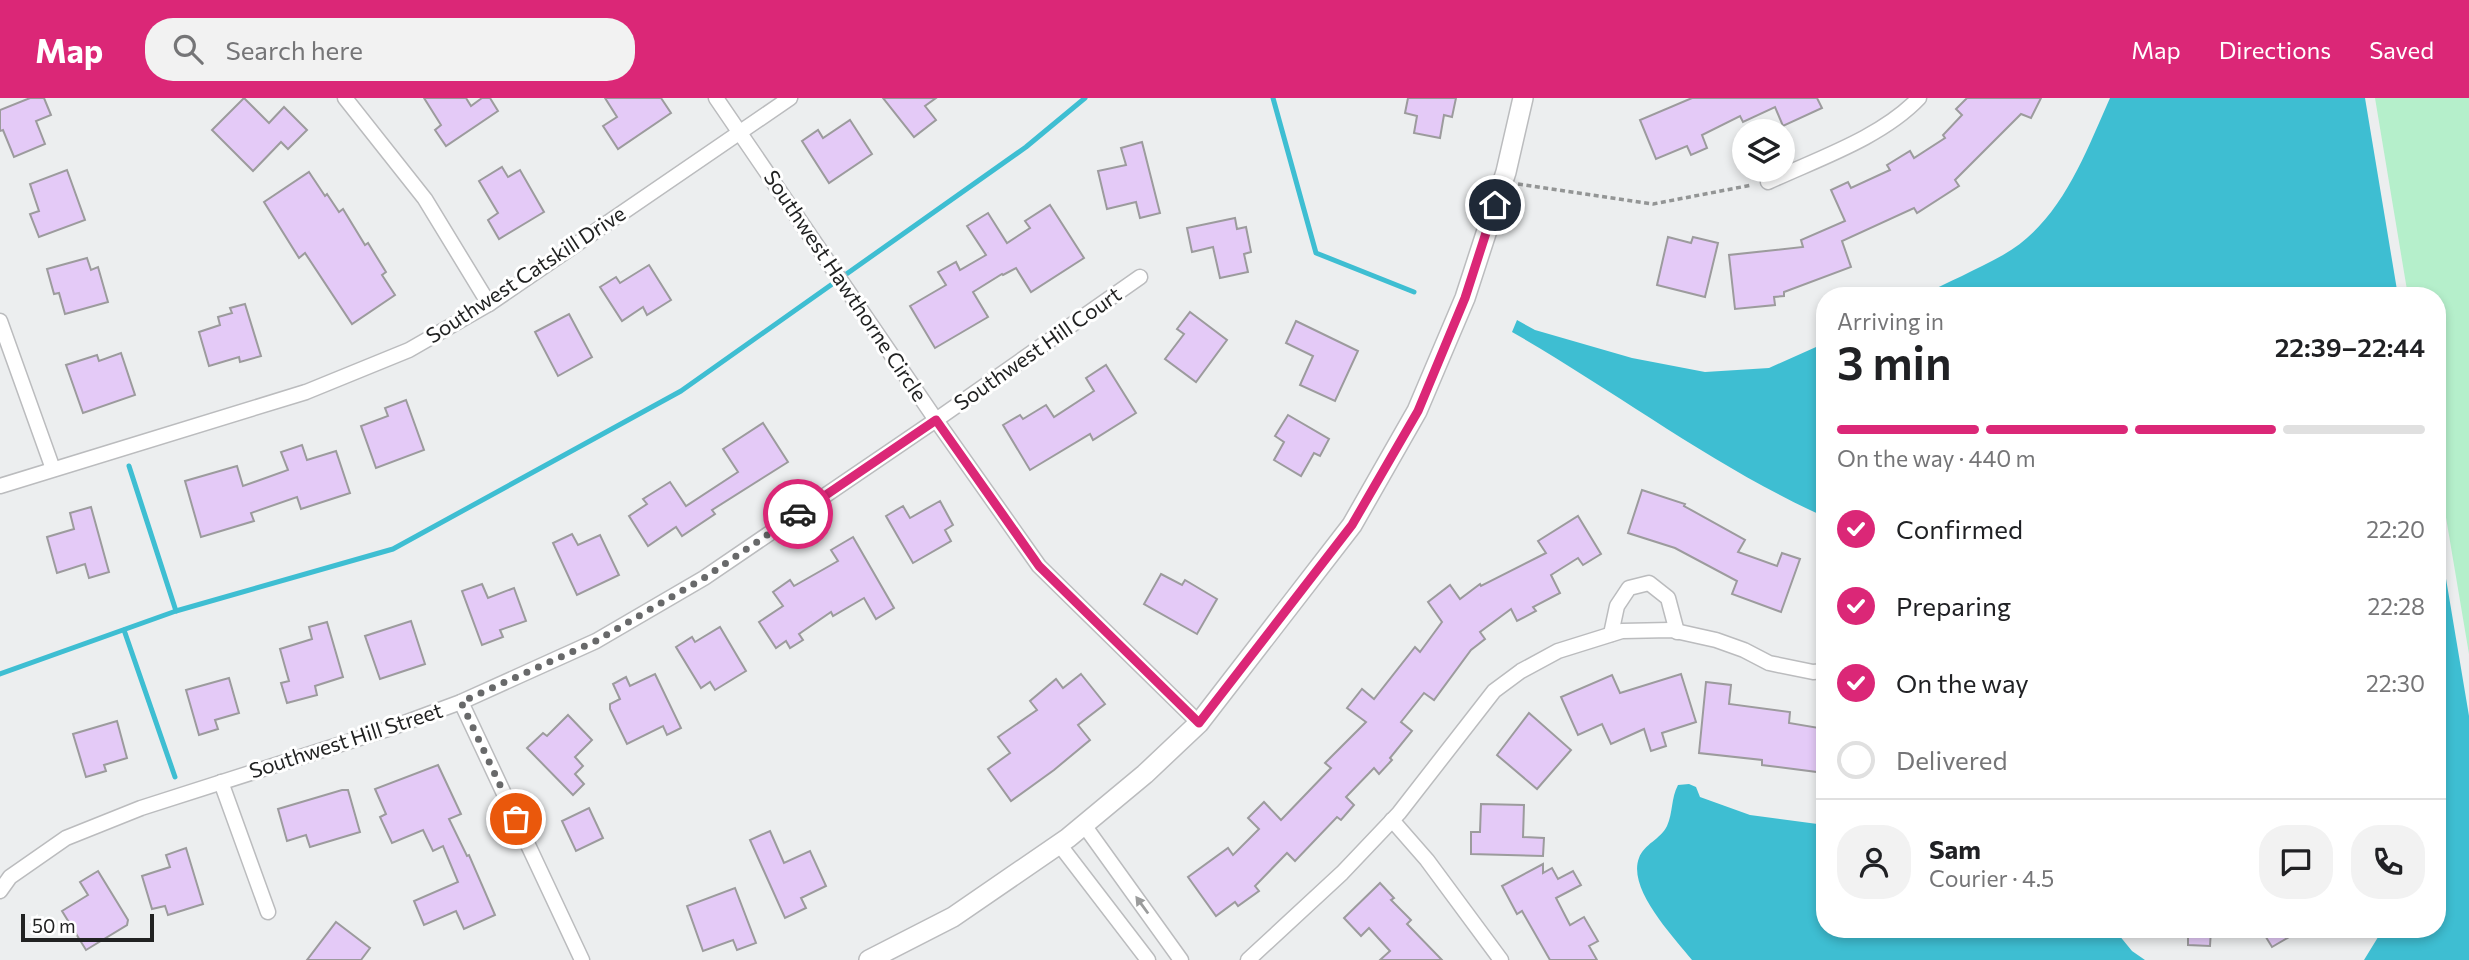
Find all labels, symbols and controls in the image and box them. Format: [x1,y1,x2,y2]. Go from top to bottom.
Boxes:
search box [145,18,635,81]
text: Map [35,29,103,70]
icon: search [169,30,207,68]
text: Search here [225,34,363,65]
text: Map [2131,35,2181,64]
text: Directions [2219,35,2331,64]
text: Saved [2369,35,2434,64]
map controls [1732,119,1795,182]
button: layers [1732,119,1795,182]
street label: Southwest Hawthorne Circle [759,165,933,405]
pin [1465,175,1525,235]
icon: home [1476,186,1514,224]
street label: Southwest Catskill Drive [421,200,629,348]
street label: Southwest Hill Court [949,281,1125,415]
text: Arriving in [1837,307,1944,335]
text: 22:39–22:44 [2275,331,2425,362]
text: 3 min [1837,333,1952,389]
text: On the way · 440 m [1837,444,2036,472]
courier [763,479,833,549]
icon: car [779,495,817,533]
icon: check [1837,510,1875,548]
text: Confirmed [1896,513,2023,544]
text: 22:20 [2366,515,2425,543]
icon: check [1837,587,1875,625]
text: Preparing [1896,590,2011,621]
text: 22:28 [2367,592,2425,620]
icon: check [1837,664,1875,702]
text: On the way [1896,667,2029,698]
text: 22:30 [2366,669,2425,697]
street label: Southwest Hill Street [246,697,445,783]
text: Delivered [1896,744,2007,775]
pin [486,789,546,849]
icon: bag [497,800,535,838]
button: person [1837,825,1911,899]
button: chat [2259,825,2333,899]
button: phone [2351,825,2425,899]
text: Sam [1929,833,1981,864]
text: Courier · 4.5 [1929,864,2054,892]
one-way arrow [1135,896,1149,914]
scale bar [21,911,154,943]
text: 50 m [32,914,76,937]

